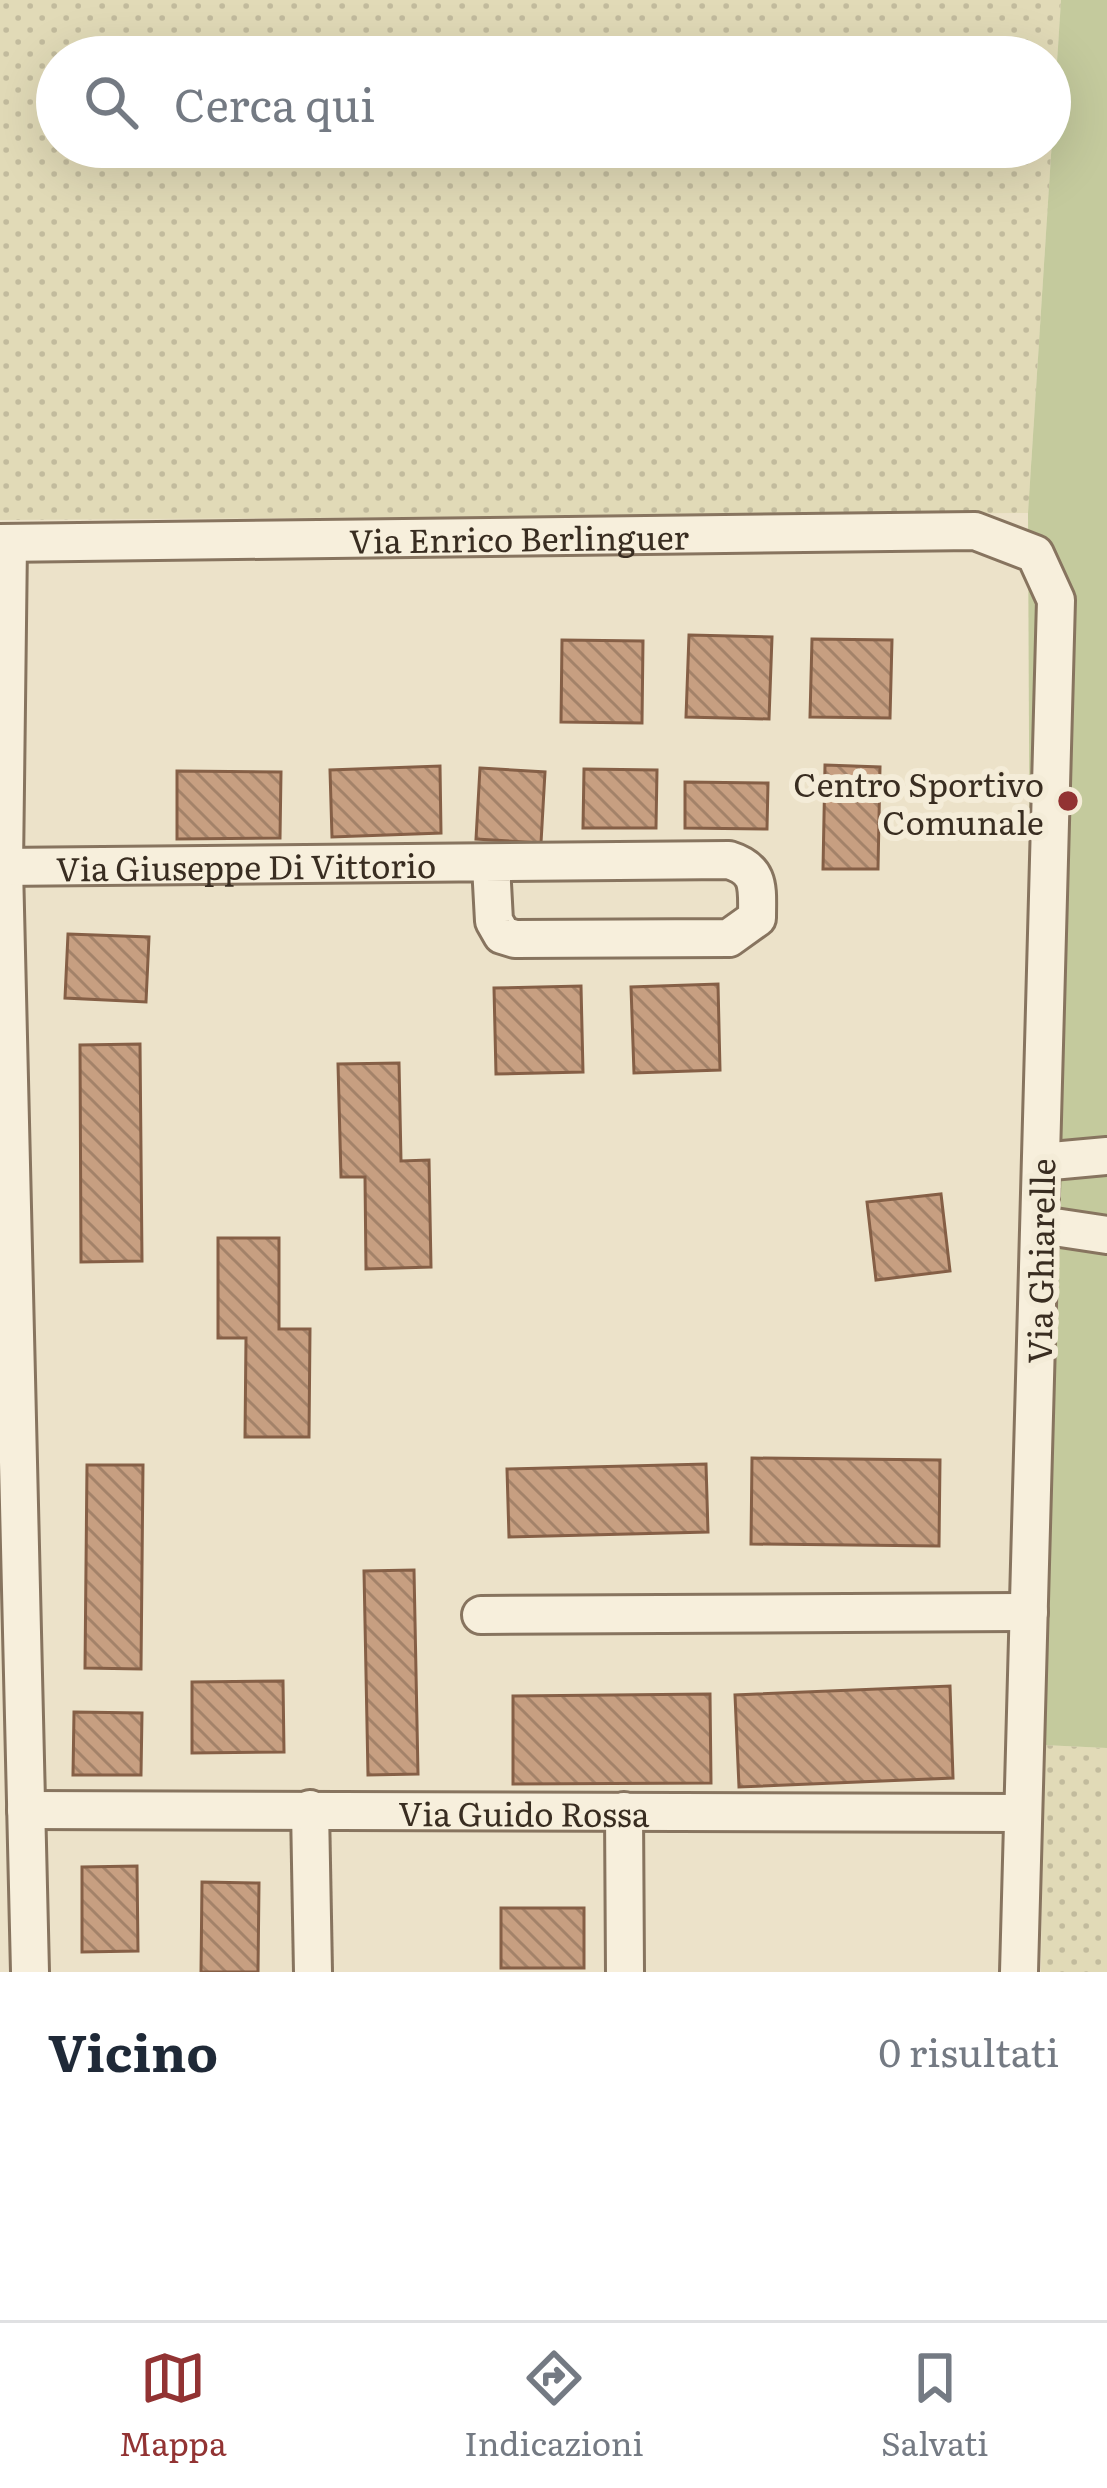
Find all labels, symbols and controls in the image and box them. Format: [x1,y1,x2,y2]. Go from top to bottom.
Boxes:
search box [36,36,1071,168]
icon: search [78,69,144,135]
text: Cerca qui [174,69,375,136]
street label: Via Enrico Berlinguer [349,510,690,563]
place label: Centro Sportivo Comunale [793,758,1044,845]
marker: Centro Sportivo Comunale [1055,788,1081,814]
street label: Via Giuseppe Di Vittorio [56,838,436,891]
street label: Via Ghiarelle [1013,1158,1065,1364]
street label: Via Guido Rossa [398,1787,650,1836]
text: Vicino [48,2012,218,2088]
text: 0 risultati [878,2021,1059,2079]
tab: Mappa [119,2345,227,2466]
tab: Indicazioni [464,2345,644,2466]
tab: Salvati [881,2345,988,2466]

